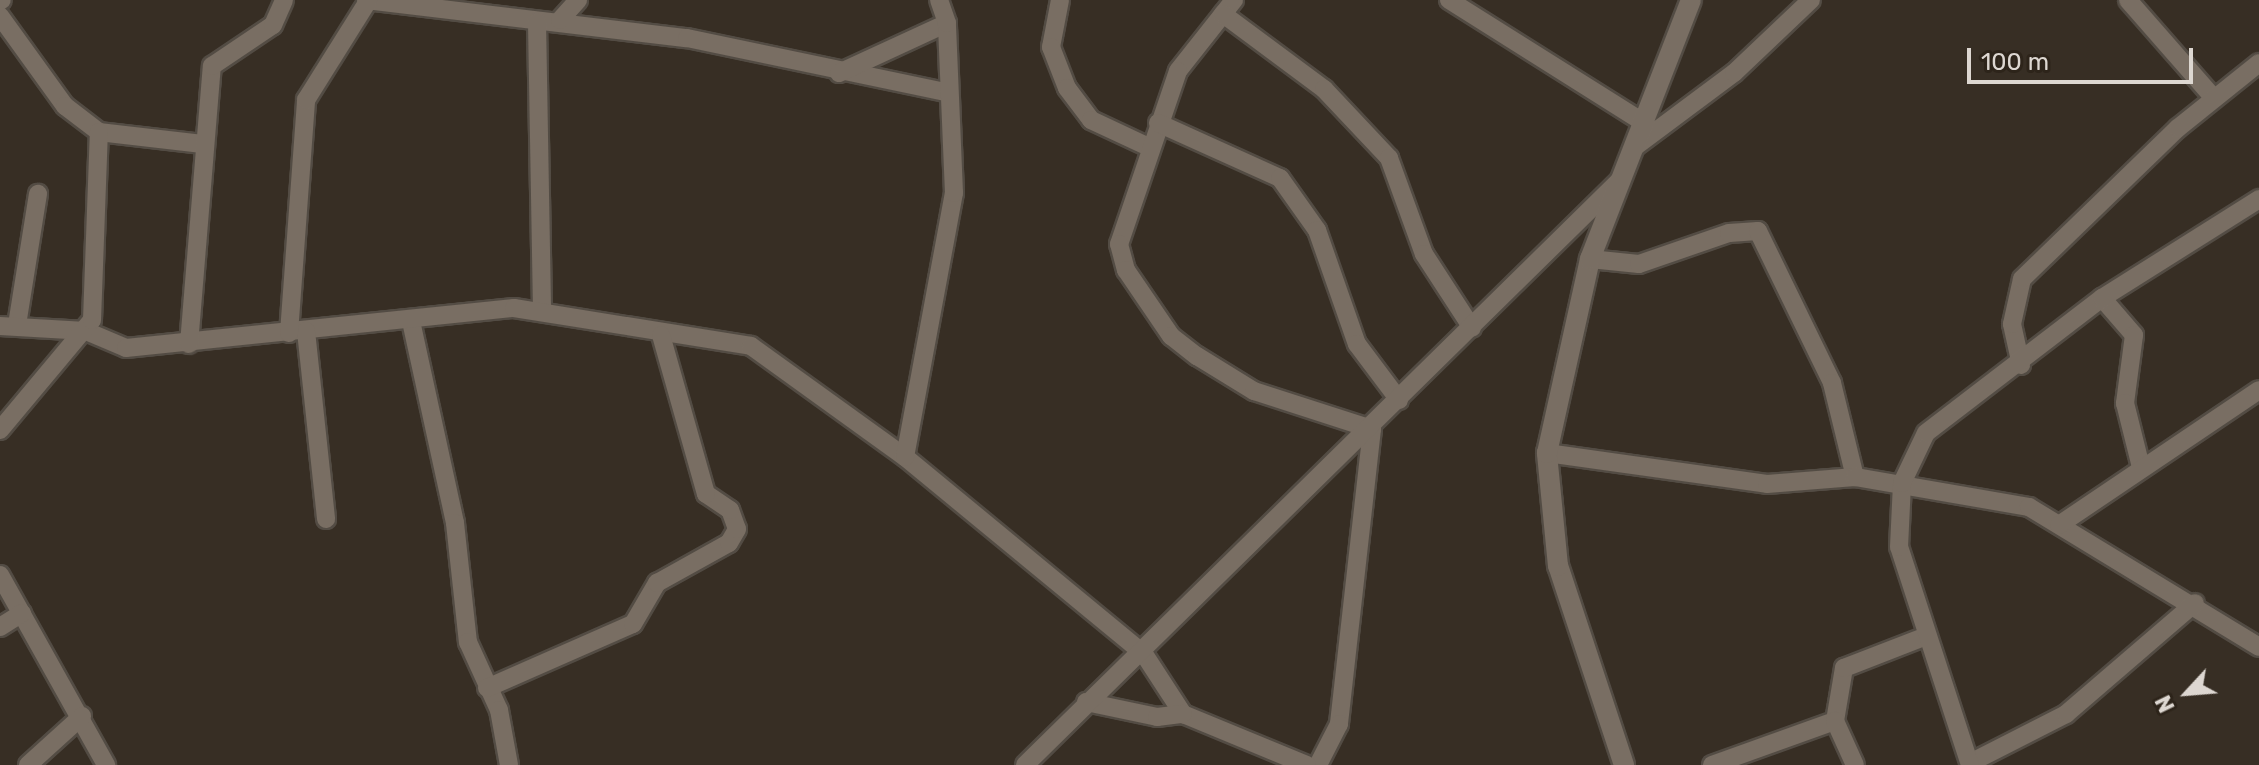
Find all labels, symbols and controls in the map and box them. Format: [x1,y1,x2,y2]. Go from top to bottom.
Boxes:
scale bar [1971,32,2197,82]
text: 100 m [1981,48,2049,76]
north arrow [2147,653,2227,733]
text: N [2149,691,2181,717]

